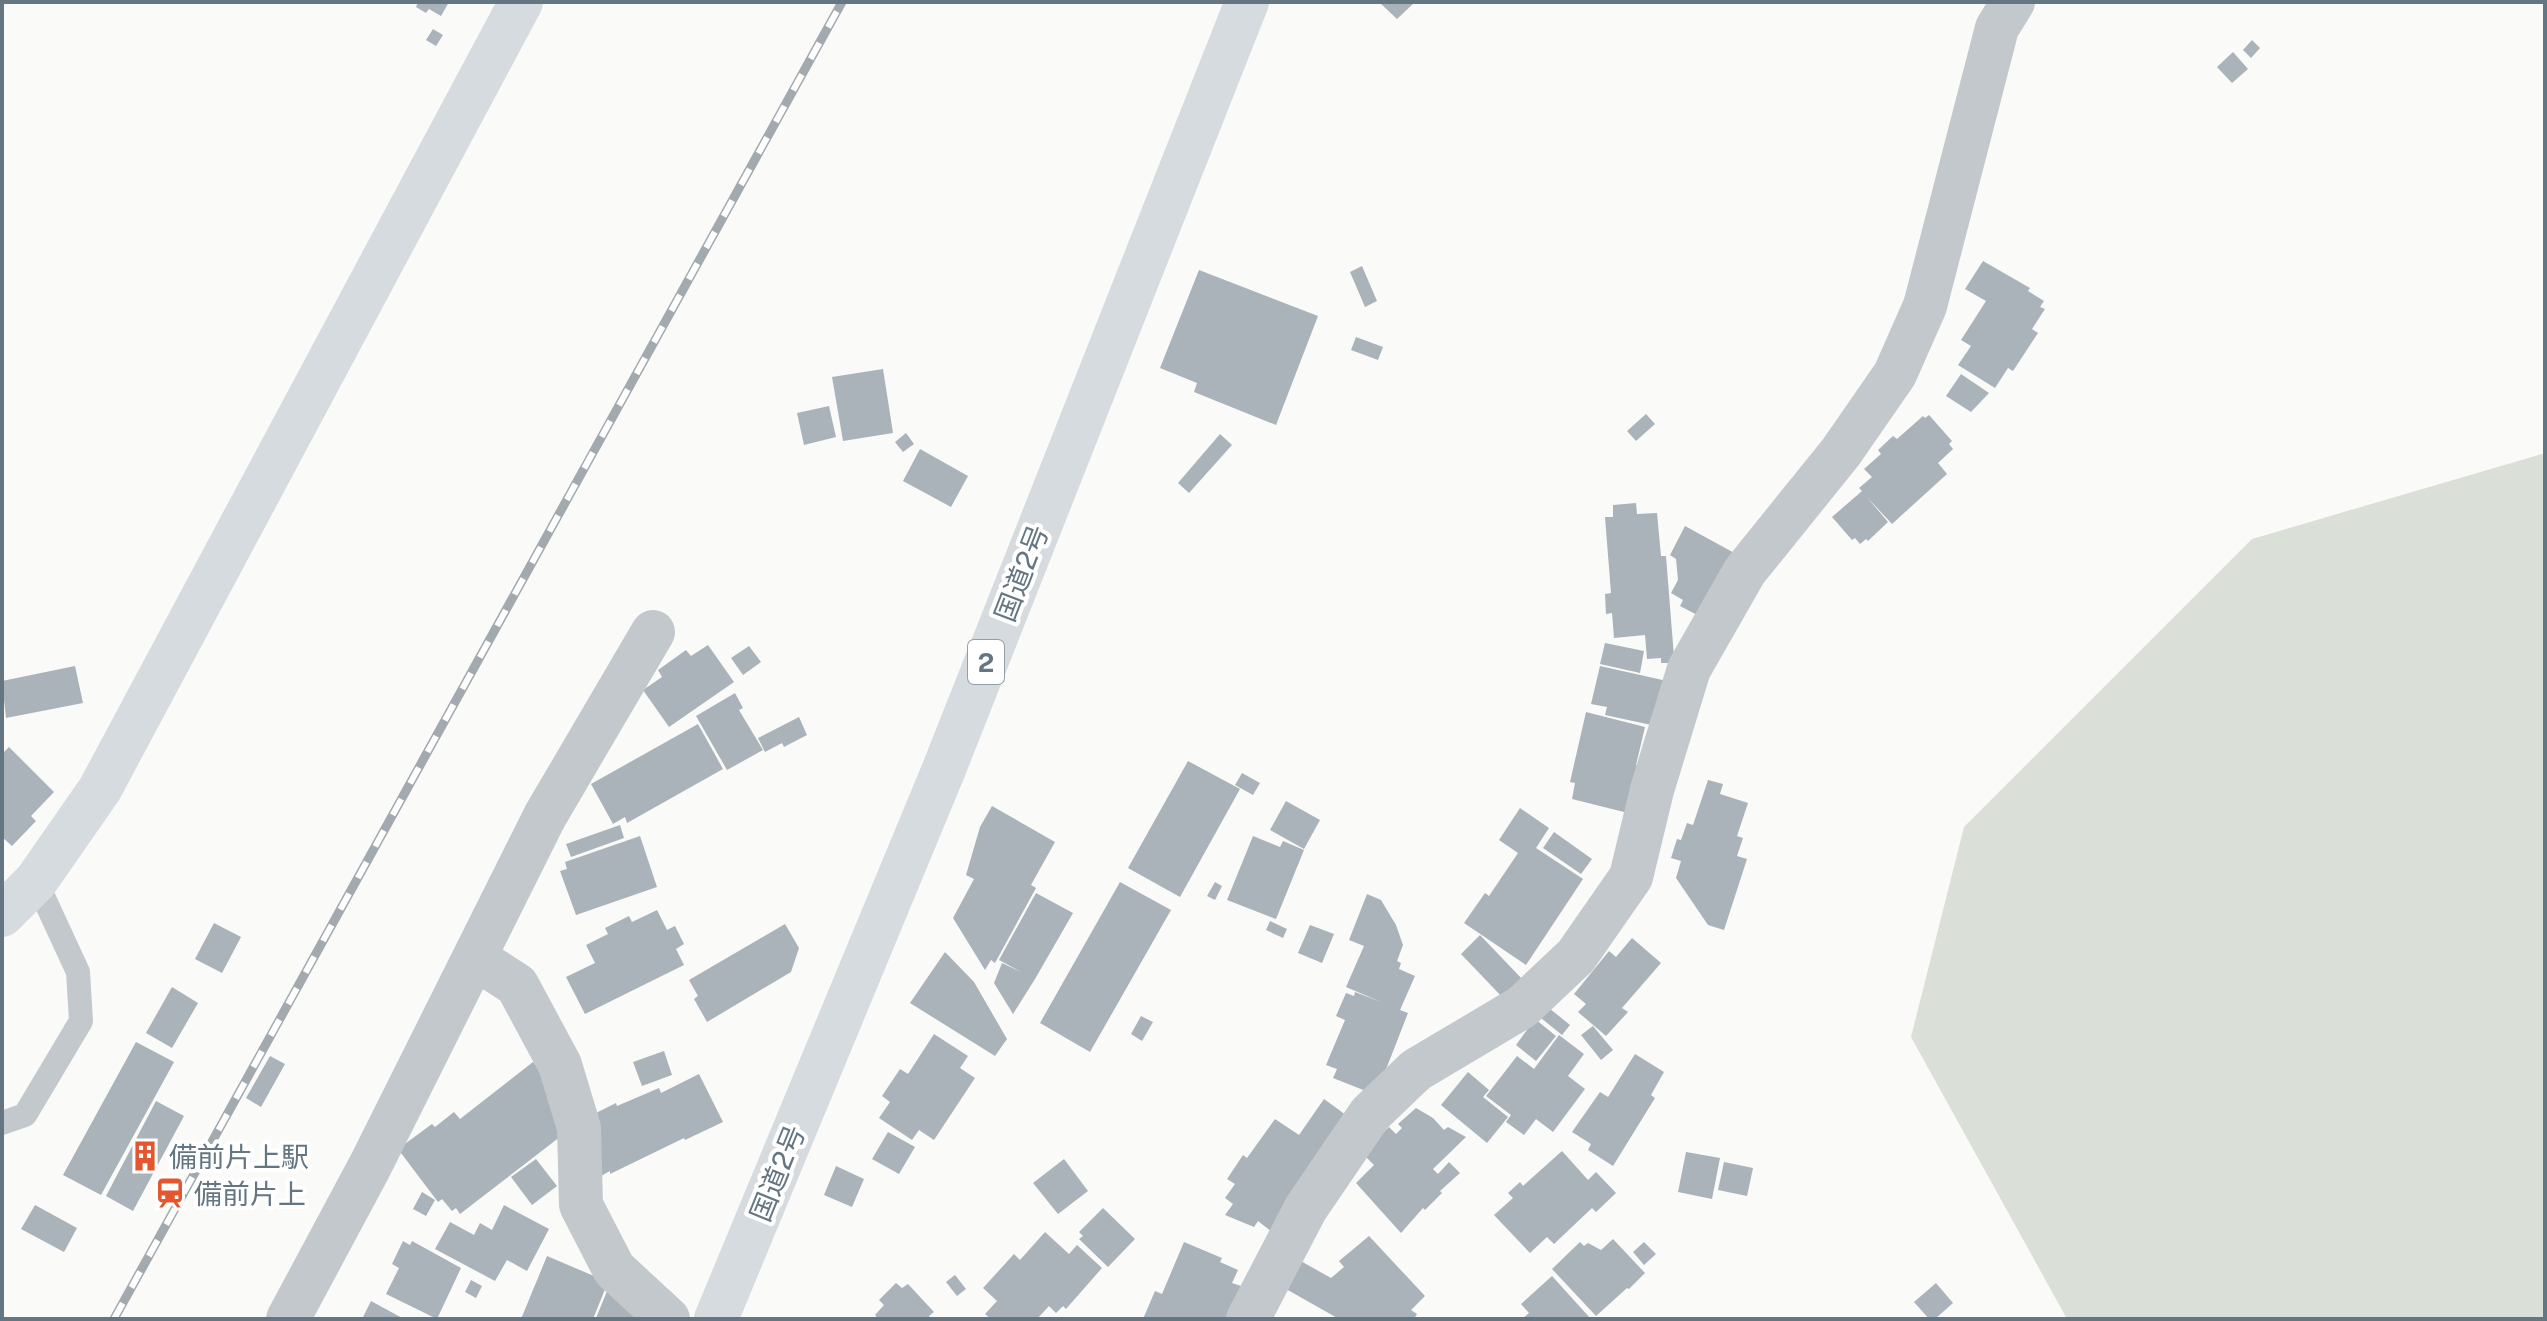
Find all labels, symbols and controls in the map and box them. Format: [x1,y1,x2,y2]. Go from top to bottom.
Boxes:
street label: 国道2号 [988,520,1054,626]
road number: 2 [968,640,1004,684]
street label: 国道2号 [743,1120,811,1226]
building icon: 備前片上駅 [128,1139,162,1173]
place label: 備前片上駅 [169,1140,309,1173]
station icon: 備前片上 [153,1176,187,1210]
place label: 備前片上 [194,1177,306,1210]

